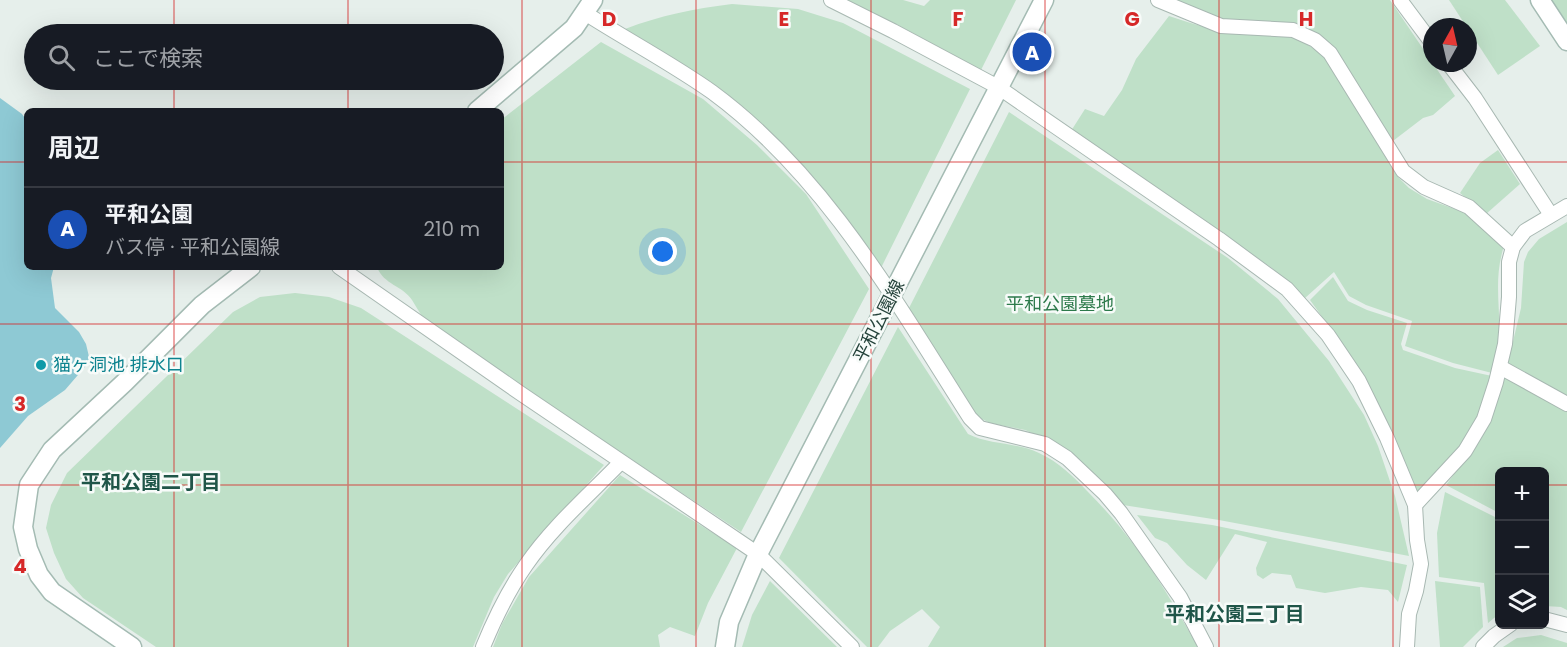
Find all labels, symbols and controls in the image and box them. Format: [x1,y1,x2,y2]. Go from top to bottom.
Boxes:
text: D [602,5,616,33]
text: E [779,5,789,33]
text: F [953,5,964,33]
text: G [1124,5,1140,33]
text: H [1299,5,1313,33]
north arrow [1423,18,1477,72]
search box [24,24,504,90]
pin: A [1012,29,1052,74]
icon: search [45,41,78,74]
text: ここで検索 [93,43,203,74]
text: 周辺 [48,130,100,166]
text: 平和公園 [105,199,193,230]
text: A [60,215,75,243]
text: 210 m [424,215,480,243]
text: バス停 · 平和公園線 [105,233,280,261]
your location [648,237,677,266]
street label: 平和公園線 [847,275,910,367]
park label: 平和公園墓地 [1006,291,1114,316]
place label: 猫ヶ洞池 排水口 [53,352,184,377]
marker: 猫ヶ洞池 排水口 [34,358,48,372]
text: 3 [14,390,26,418]
map controls [1495,467,1549,629]
button: + [1495,467,1549,521]
district label: 平和公園二丁目 [81,468,221,496]
button: − [1495,521,1549,575]
text: 4 [13,552,27,580]
button: layers [1495,575,1549,629]
district label: 平和公園三丁目 [1165,600,1305,628]

